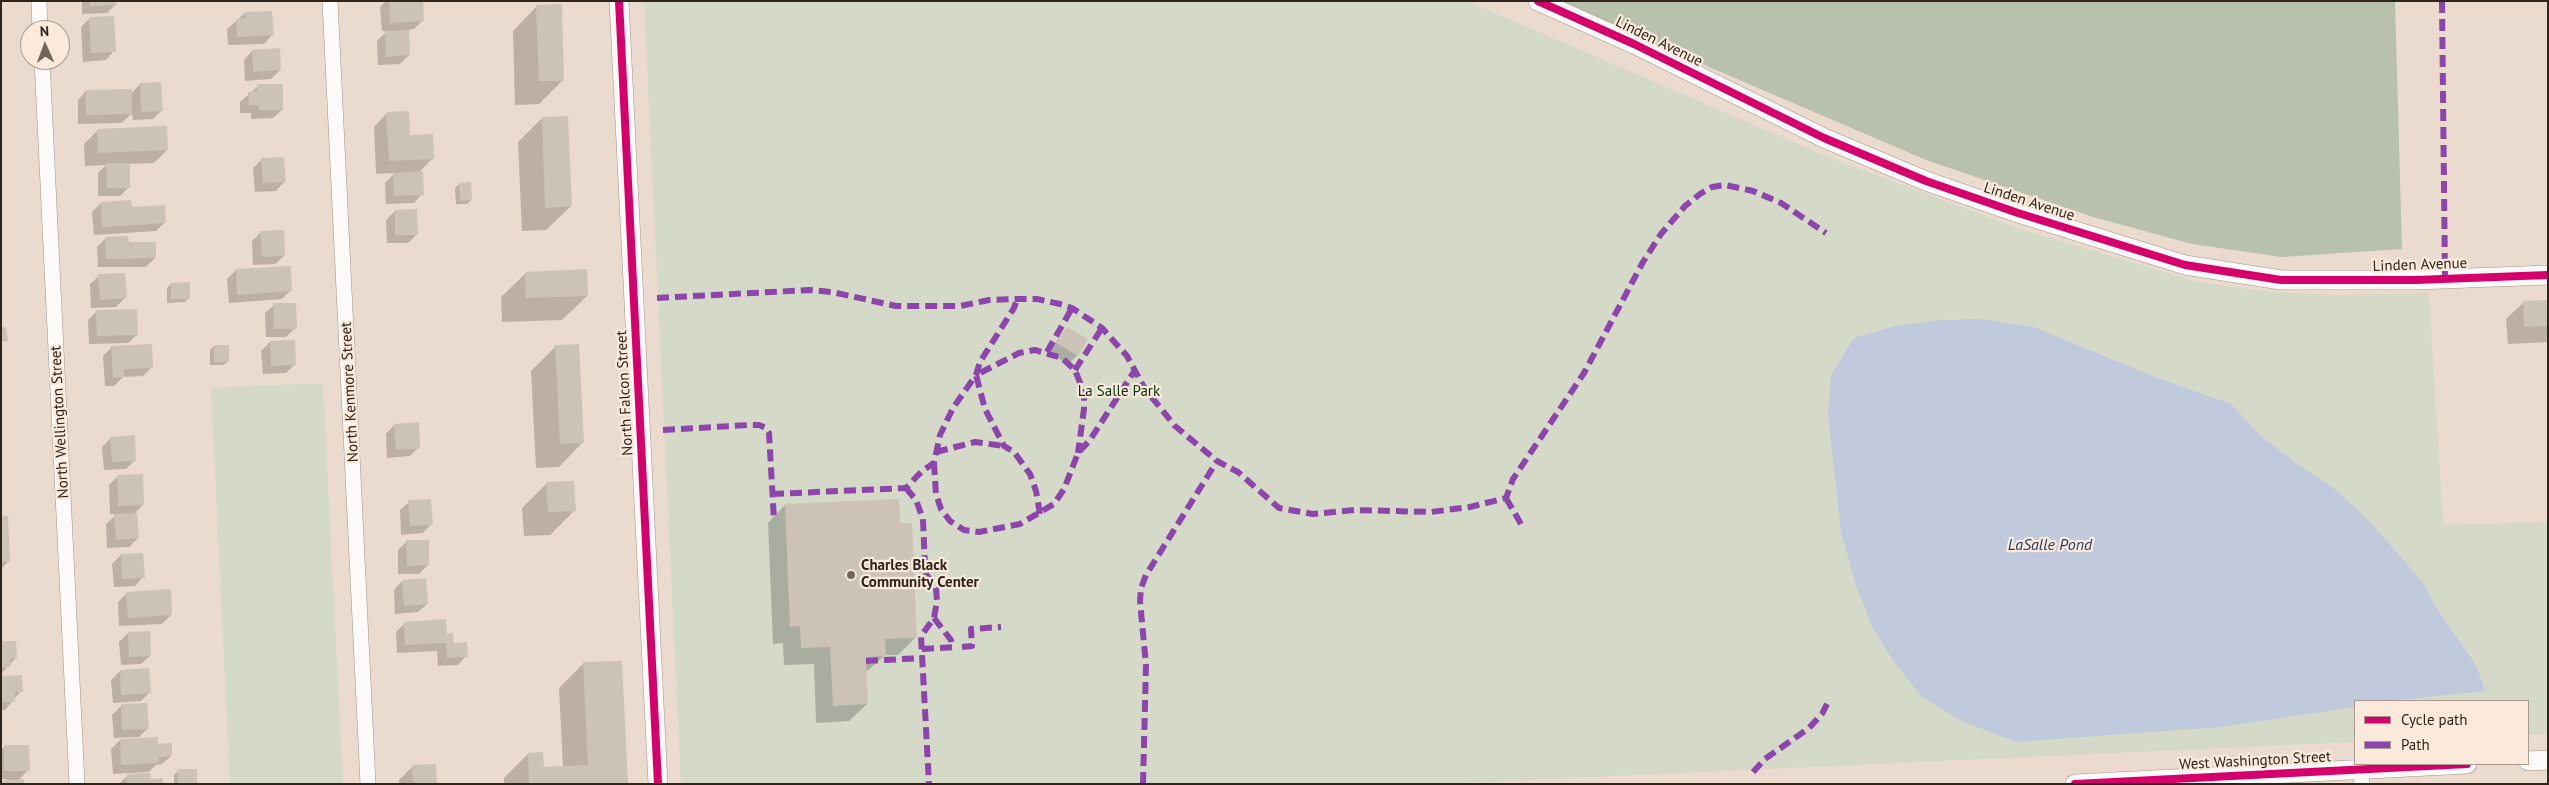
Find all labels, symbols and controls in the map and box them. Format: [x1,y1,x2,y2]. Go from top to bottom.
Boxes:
street label: Linden Avenue [1612,13,1706,71]
north arrow [20,20,70,70]
text: N [40,22,49,40]
street label: Linden Avenue [1981,179,2077,225]
street label: Linden Avenue [2372,254,2468,276]
street label: North Kenmore Street [337,321,363,463]
street label: North Falcon Street [613,330,637,456]
street label: North Wellington Street [47,345,73,499]
park label: La Salle Park [1078,383,1160,401]
water label: LaSalle Pond [2008,535,2092,555]
place label: Charles Black Community Center [861,557,979,592]
marker: Charles Black Community Center [845,569,857,581]
legend [2354,700,2529,765]
text: Cycle path [2401,710,2467,729]
text: Path [2401,735,2430,754]
street label: West Washington Street [2178,748,2332,774]

